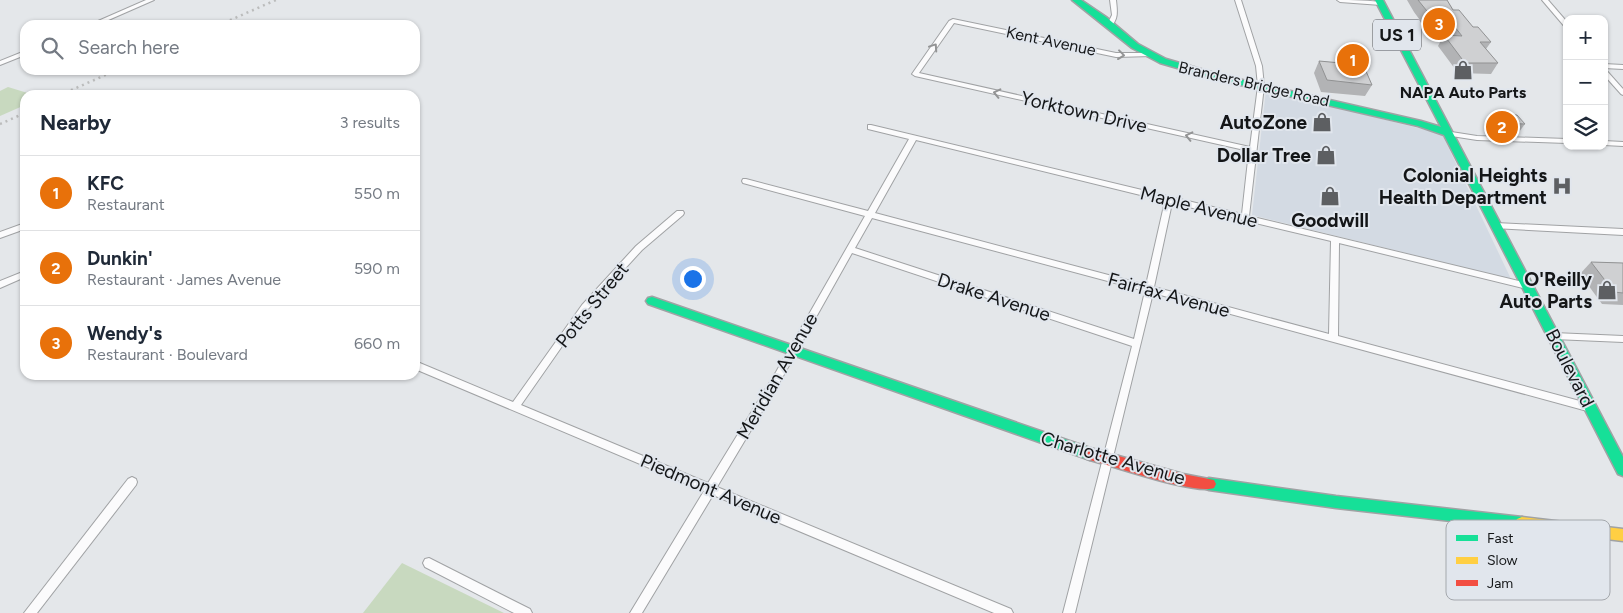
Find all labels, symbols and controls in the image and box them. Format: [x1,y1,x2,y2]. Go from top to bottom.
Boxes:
pin: 3 [1423,5,1455,43]
map controls [1563,15,1608,150]
button: + [1563,15,1608,60]
search box [20,20,420,75]
road number: US 1 [1373,20,1421,50]
street label: Kent Avenue [1004,22,1098,60]
icon: search [38,34,66,62]
text: Search here [78,36,180,59]
pin: 1 [1337,41,1369,79]
one-way arrow [928,43,937,52]
one-way arrow [1117,49,1125,60]
street label: Branders Bridge Road [1177,57,1331,111]
shop icon: NAPA Auto Parts [1452,59,1474,81]
button: − [1563,60,1608,105]
place label: NAPA Auto Parts [1400,83,1527,102]
street label: Yorktown Drive [1019,86,1149,138]
one-way arrow [992,88,1001,98]
button: layers [1563,105,1608,150]
pin: 2 [1486,108,1518,146]
text: Nearby [40,110,111,135]
place label: AutoZone [1220,111,1307,134]
shop icon: AutoZone [1311,111,1333,133]
text: 3 results [340,113,400,132]
one-way arrow [1185,131,1194,142]
place label: Dollar Tree [1217,144,1311,167]
shop icon: Dollar Tree [1315,144,1337,166]
place label: Colonial Heights Health Department [1379,164,1547,209]
text: KFC [87,172,124,195]
hospital icon: Colonial Heights Health Department [1551,175,1573,197]
street label: Maple Avenue [1138,181,1260,233]
text: 1 [53,184,59,203]
text: 550 m [354,184,400,203]
shop icon: Goodwill [1319,185,1341,207]
text: Restaurant [87,195,165,214]
place label: Goodwill [1291,209,1369,232]
text: Dunkin' [87,247,153,270]
street label: Potts Street [551,258,633,352]
text: 2 [51,259,61,278]
text: 590 m [354,259,400,278]
your location [680,266,706,292]
street label: Drake Avenue [935,268,1053,326]
street label: Fairfax Avenue [1105,268,1233,322]
place label: O'Reilly Auto Parts [1500,268,1592,313]
text: Restaurant · James Avenue [87,270,281,289]
shop icon: O'Reilly Auto Parts [1596,279,1618,301]
street label: Meridian Avenue [732,309,822,443]
text: Wendy's [87,322,162,345]
street label: Boulevard [1541,325,1599,411]
text: 3 [52,334,60,353]
text: 660 m [354,334,400,353]
text: Restaurant · Boulevard [87,345,248,364]
street label: Charlotte Avenue [1038,426,1188,490]
street label: Piedmont Avenue [637,449,785,529]
legend [1446,520,1610,600]
text: Fast [1487,530,1513,547]
text: Slow [1487,552,1518,569]
text: Jam [1487,575,1513,592]

